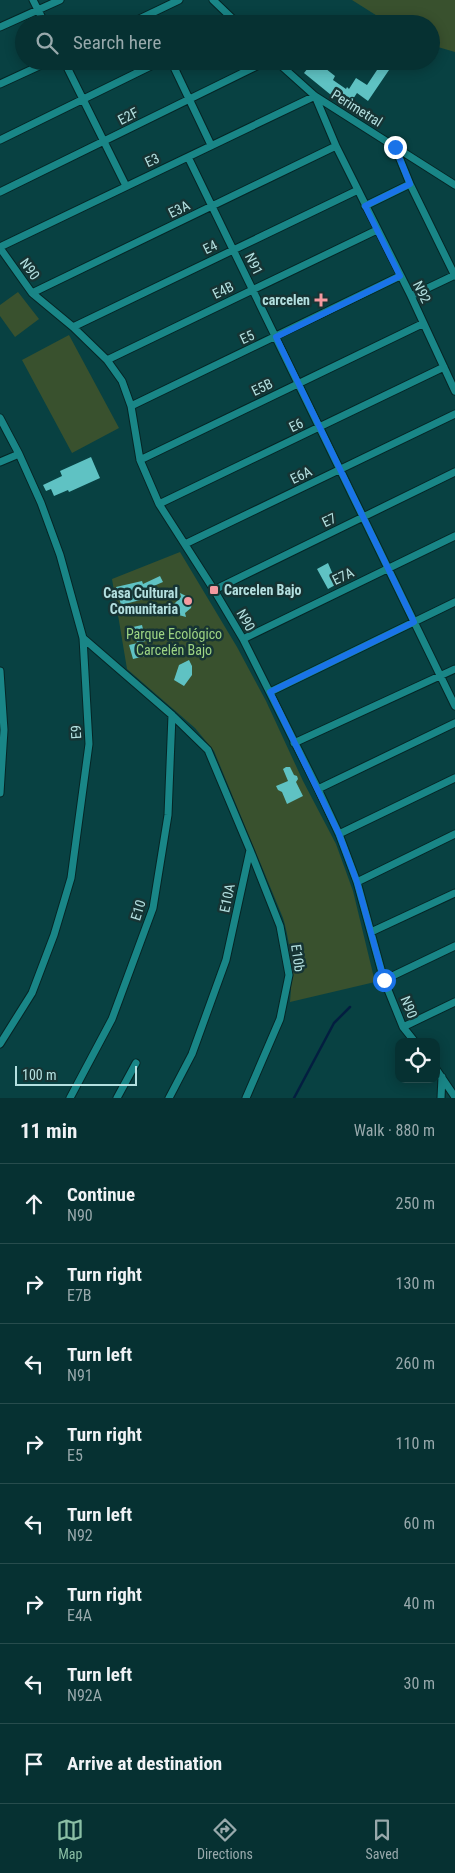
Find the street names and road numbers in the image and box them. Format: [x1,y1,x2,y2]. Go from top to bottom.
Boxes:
street label: Perimetral [329,86,385,130]
street label: E2F [115,104,141,128]
street label: E3 [142,150,162,170]
street label: E3A [166,197,192,221]
street label: E4 [200,237,220,257]
street label: N91 [242,250,266,278]
street label: N90 [17,255,43,283]
street label: E4B [210,278,236,302]
street label: N92 [410,278,434,306]
street label: E5 [237,327,257,347]
street label: E5B [249,375,275,399]
street label: E6 [286,415,306,435]
street label: E6A [288,463,314,487]
street label: E7 [319,510,339,530]
street label: E7A [330,564,356,588]
street label: N90 [233,606,259,634]
street label: E9 [68,725,84,739]
street label: E10A [216,882,238,914]
street label: E10 [127,898,149,922]
street label: E10b [288,943,308,973]
street label: N90 [397,994,421,1021]

